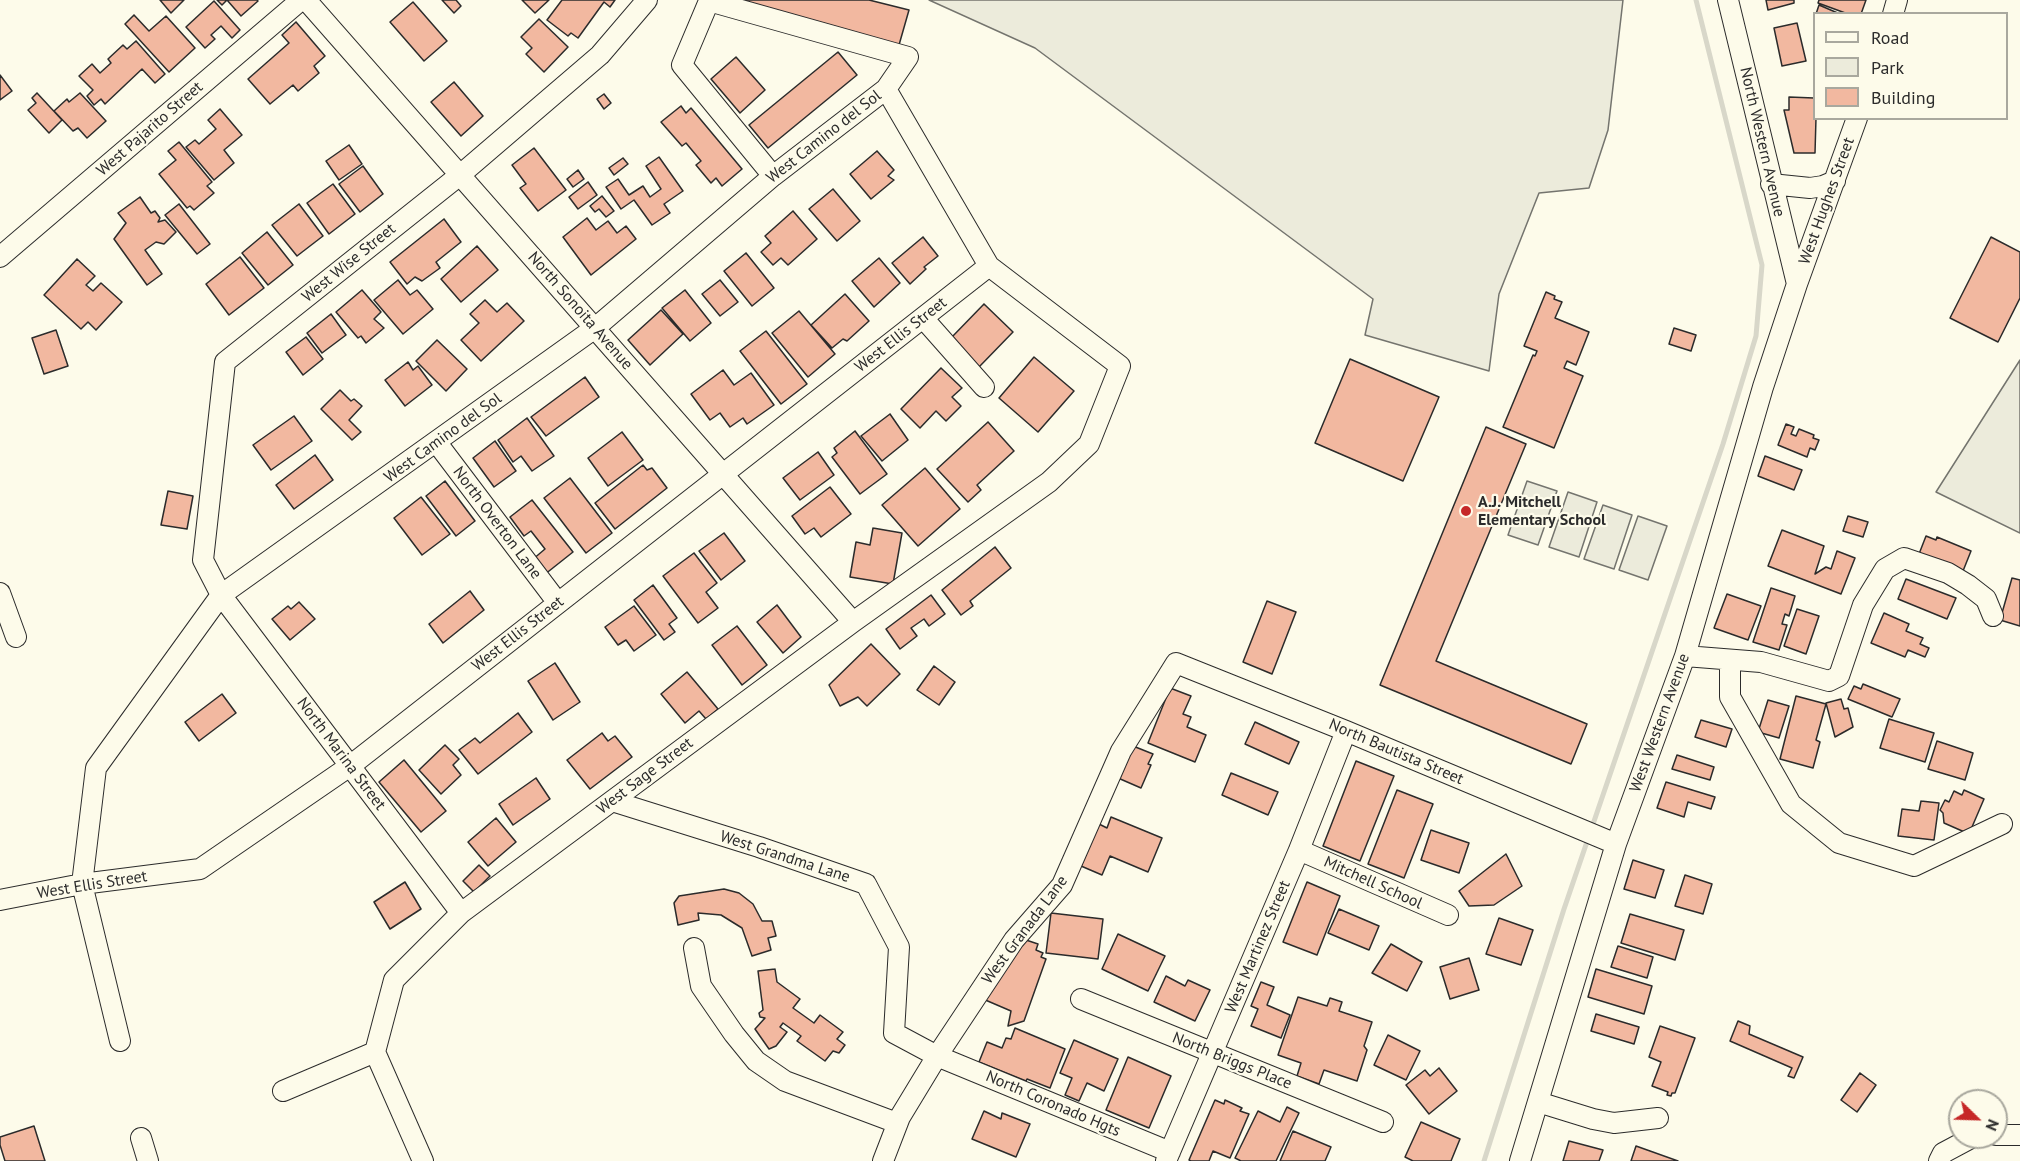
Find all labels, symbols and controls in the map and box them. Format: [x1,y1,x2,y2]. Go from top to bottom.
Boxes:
legend [1813,12,2008,120]
text: Road [1871,26,1909,49]
text: Park [1871,56,1904,79]
street label: North Western Avenue [1735,65,1789,219]
street label: West Pajarito Street [93,78,207,180]
street label: West Camino del Sol [763,86,885,188]
text: Building [1871,86,1935,109]
street label: West Hughes Street [1795,135,1859,267]
street label: West Wise Street [298,219,400,307]
street label: North Sonoita Avenue [524,248,636,374]
street label: West Ellis Street [851,293,951,377]
street label: West Camino del Sol [381,389,505,487]
street label: North Overton Lane [449,463,545,583]
place label: A.J. Mitchell Elementary School [1478,492,1606,530]
marker: A.J. Mitchell Elementary School [1459,504,1473,518]
street label: West Ellis Street [468,592,568,676]
street label: West Western Avenue [1626,651,1694,795]
street label: North Marina Street [292,694,390,814]
street label: North Bautista Street [1326,715,1466,789]
street label: West Sage Street [593,734,697,818]
street label: West Grandma Lane [718,827,852,887]
street label: Mitchell School [1321,853,1425,913]
street label: West Ellis Street [36,867,148,903]
street label: West Granada Lane [978,872,1072,988]
street label: West Martinez Street [1221,878,1295,1016]
street label: North Briggs Place [1169,1028,1295,1094]
street label: North Coronado Hgts [983,1067,1123,1141]
north arrow [1948,1089,2008,1149]
text: N [1981,1116,2004,1134]

